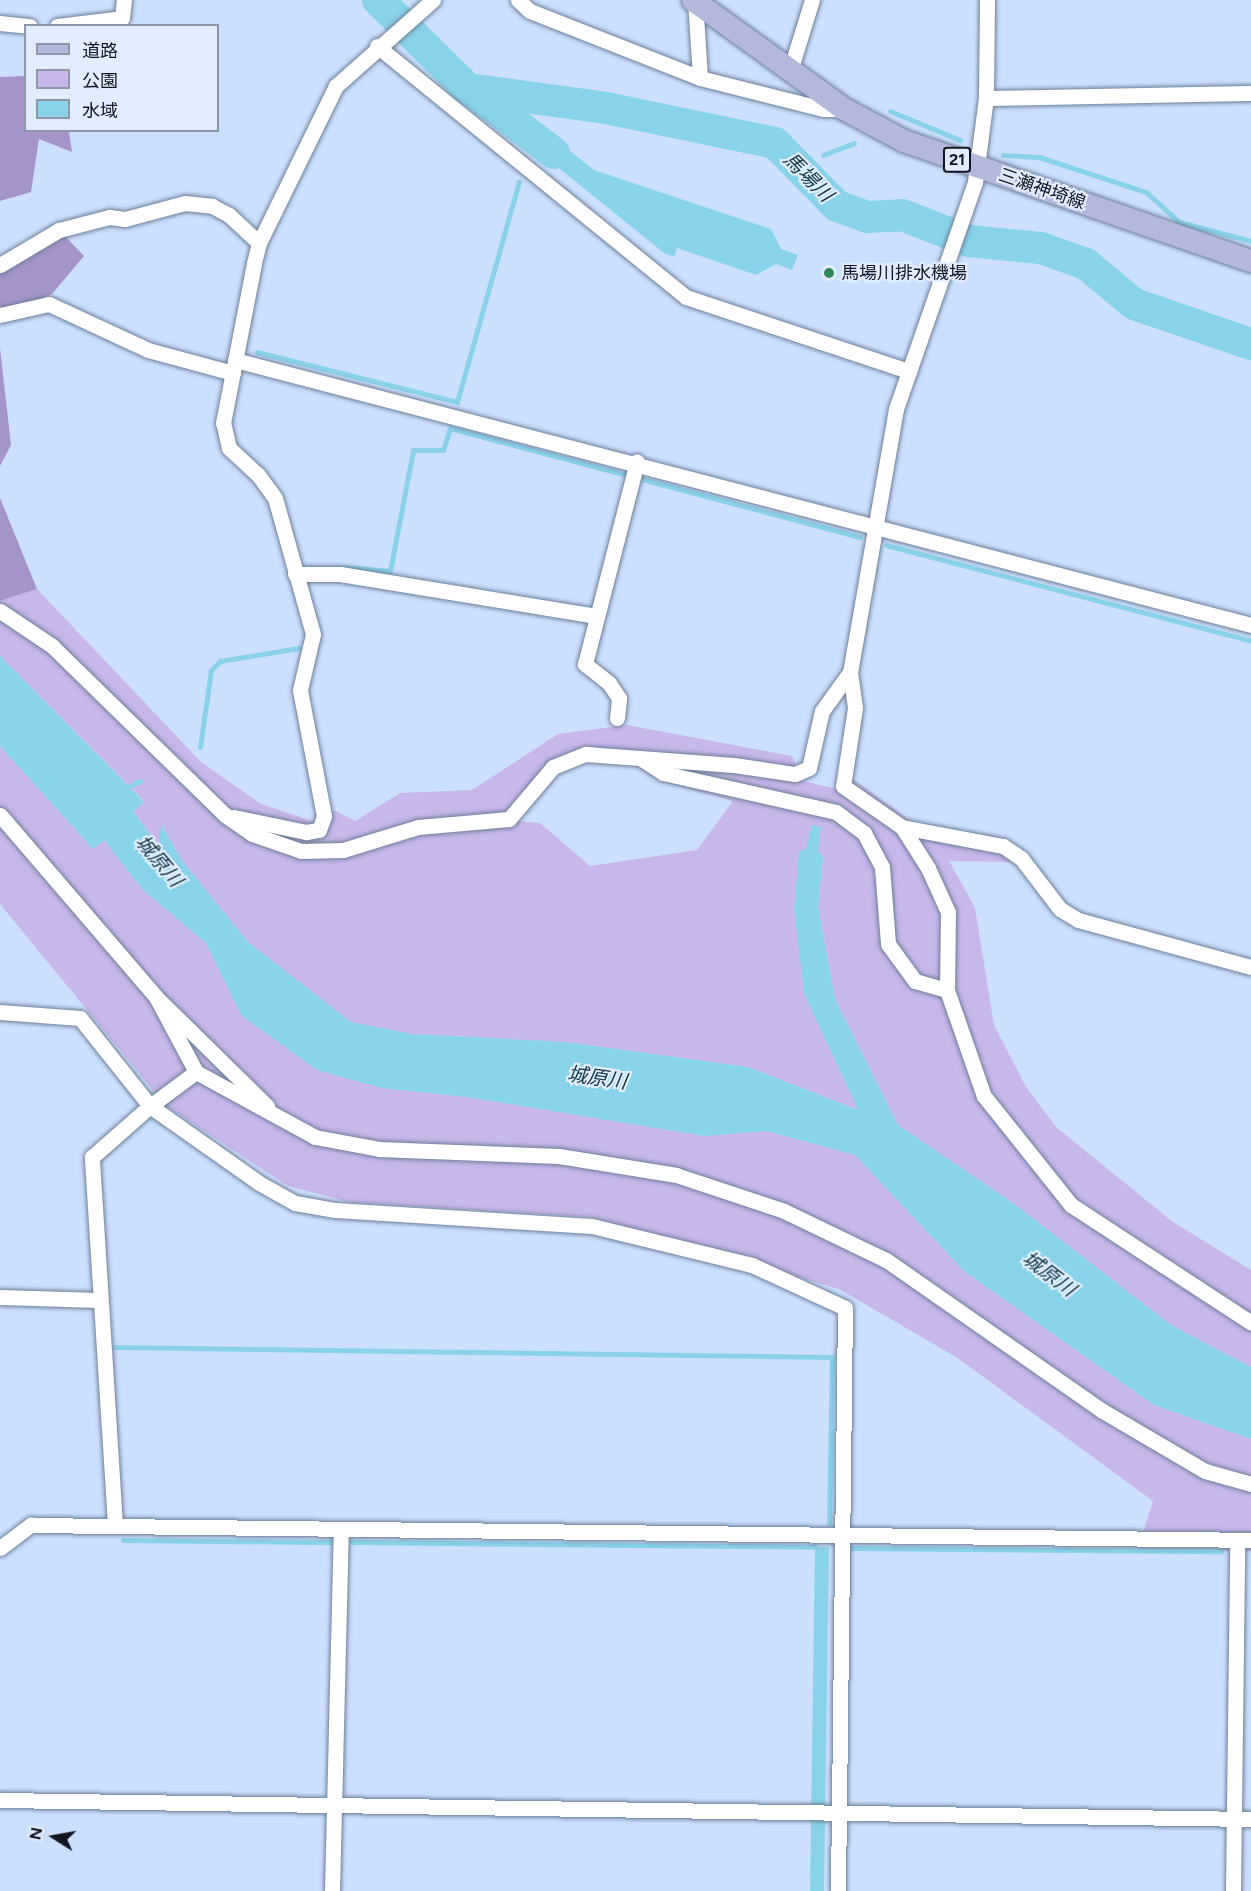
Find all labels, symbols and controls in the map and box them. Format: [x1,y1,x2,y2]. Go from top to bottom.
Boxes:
legend [24,24,219,132]
text: 道路 [82,40,118,62]
text: 公園 [82,70,118,92]
text: 水域 [82,100,118,122]
water label: 馬場川 [778,147,838,207]
road number: 21 [942,147,972,173]
street label: 三瀬神埼線 [996,164,1088,214]
place label: 馬場川排水機場 [841,262,967,284]
marker: 馬場川排水機場 [822,266,836,280]
water label: 城原川 [131,830,187,892]
water label: 城原川 [566,1062,628,1094]
water label: 城原川 [1018,1246,1080,1302]
north arrow [24,1807,84,1867]
text: N [25,1826,46,1841]

